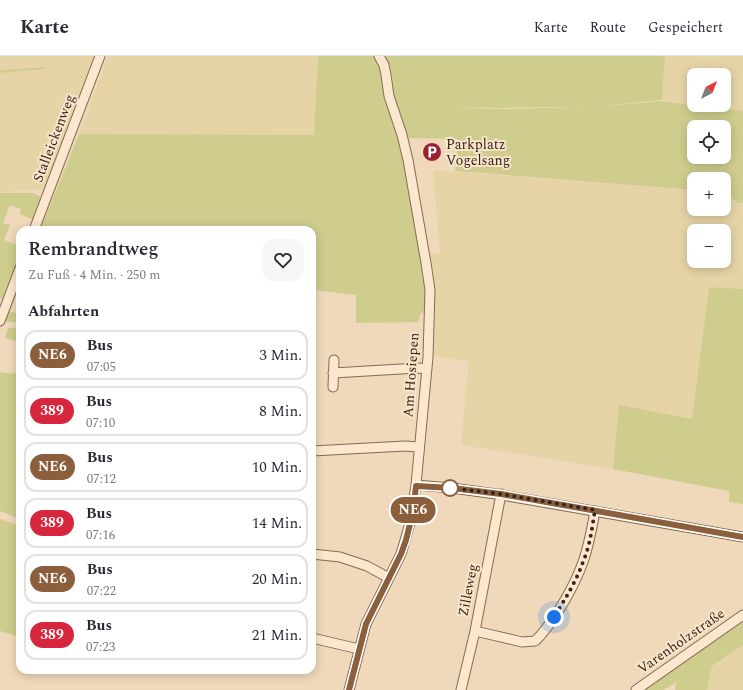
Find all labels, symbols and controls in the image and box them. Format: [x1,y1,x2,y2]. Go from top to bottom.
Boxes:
text: Karte [20,13,69,42]
text: Karte [534,17,568,38]
text: Route [590,17,626,38]
text: Gespeichert [648,17,723,38]
north arrow [687,68,731,112]
map controls [687,68,731,268]
street label: Stalleickenweg [28,91,80,185]
button: locate [687,120,731,164]
place label: Parkplatz Vogelsang [446,134,510,171]
parking icon: Parkplatz Vogelsang [421,141,443,163]
button: + [687,172,731,216]
button: − [687,224,731,268]
text: Rembrandtweg [28,235,159,264]
button: heart [262,239,304,281]
text: Zu Fuß · 4 Min. · 250 m [28,265,160,285]
text: Abfahrten [28,300,99,323]
street label: Am Hosiepen [398,332,424,418]
text: Bus [87,334,113,357]
text: NE6 [38,344,67,365]
text: 3 Min. [259,344,302,367]
text: 07:05 [87,357,116,377]
text: Bus [86,390,112,413]
text: 389 [40,400,64,421]
text: 8 Min. [259,400,302,423]
text: 07:10 [86,413,115,433]
text: Bus [87,446,113,469]
text: NE6 [38,456,67,477]
text: 10 Min. [252,456,302,479]
text: 07:12 [87,469,116,489]
unlabelled marker [441,479,459,497]
line badge: NE6 [390,497,436,523]
text: NE6 [399,499,427,520]
text: Bus [86,502,112,525]
text: 389 [40,512,64,533]
text: 14 Min. [252,512,302,535]
text: 07:16 [86,525,115,545]
text: Bus [87,558,113,581]
street label: Zilleweg [453,562,483,618]
text: NE6 [38,568,67,589]
text: 20 Min. [252,568,302,591]
text: 07:22 [87,581,116,601]
street label: Varenholzstraße [633,603,729,679]
your location [544,607,564,627]
text: Bus [86,614,112,637]
text: 389 [40,624,64,645]
text: 21 Min. [252,624,302,647]
text: 07:23 [86,637,115,657]

